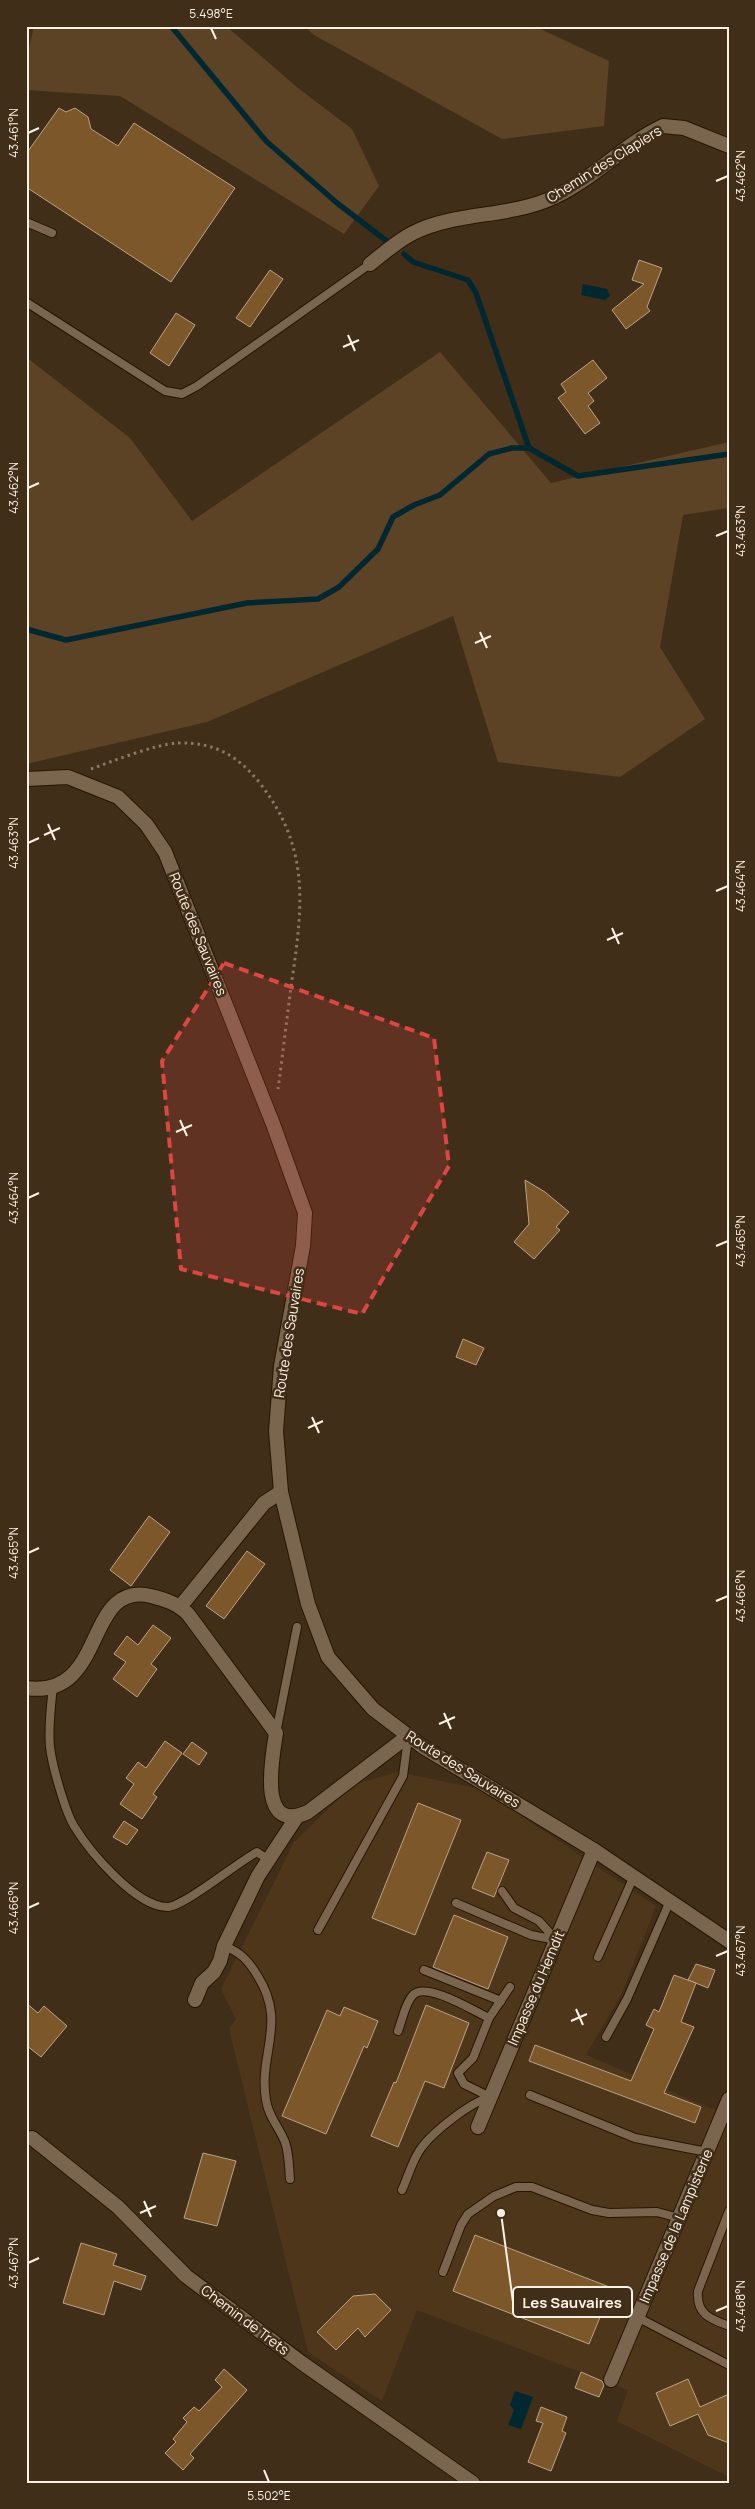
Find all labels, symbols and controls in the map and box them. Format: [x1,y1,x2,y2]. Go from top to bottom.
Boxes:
text: 5.498°E [189,5,233,22]
text: 43.461°N [5,108,22,158]
street label: Chemin des Clapiers [543,121,665,207]
text: 43.462°N [732,150,749,202]
text: 43.462°N [5,462,22,514]
text: 43.463°N [732,505,749,557]
text: 43.463°N [5,817,22,869]
text: 43.464°N [732,860,749,912]
street label: Route des Sauvaires [165,869,232,998]
text: 43.464°N [5,1172,22,1224]
text: 43.465°N [732,1215,749,1267]
street label: Route des Sauvaires [269,1267,308,1399]
text: 43.465°N [5,1527,22,1579]
text: 43.466°N [732,1570,749,1622]
street label: Route des Sauvaires [403,1726,524,1811]
text: 43.466°N [5,1882,22,1934]
text: 43.467°N [732,1926,749,1976]
street label: Impasse du Hemdit [503,1927,568,2048]
street label: Impasse de la Lampisterie [634,2146,717,2306]
text: 43.467°N [5,2238,22,2288]
street label: Chemin de Trets [197,2280,293,2359]
text: 43.468°N [732,2280,749,2332]
callout: Les Sauvaires [513,2287,632,2317]
text: Les Sauvaires [522,2292,622,2313]
text: 5.502°E [247,2487,291,2504]

